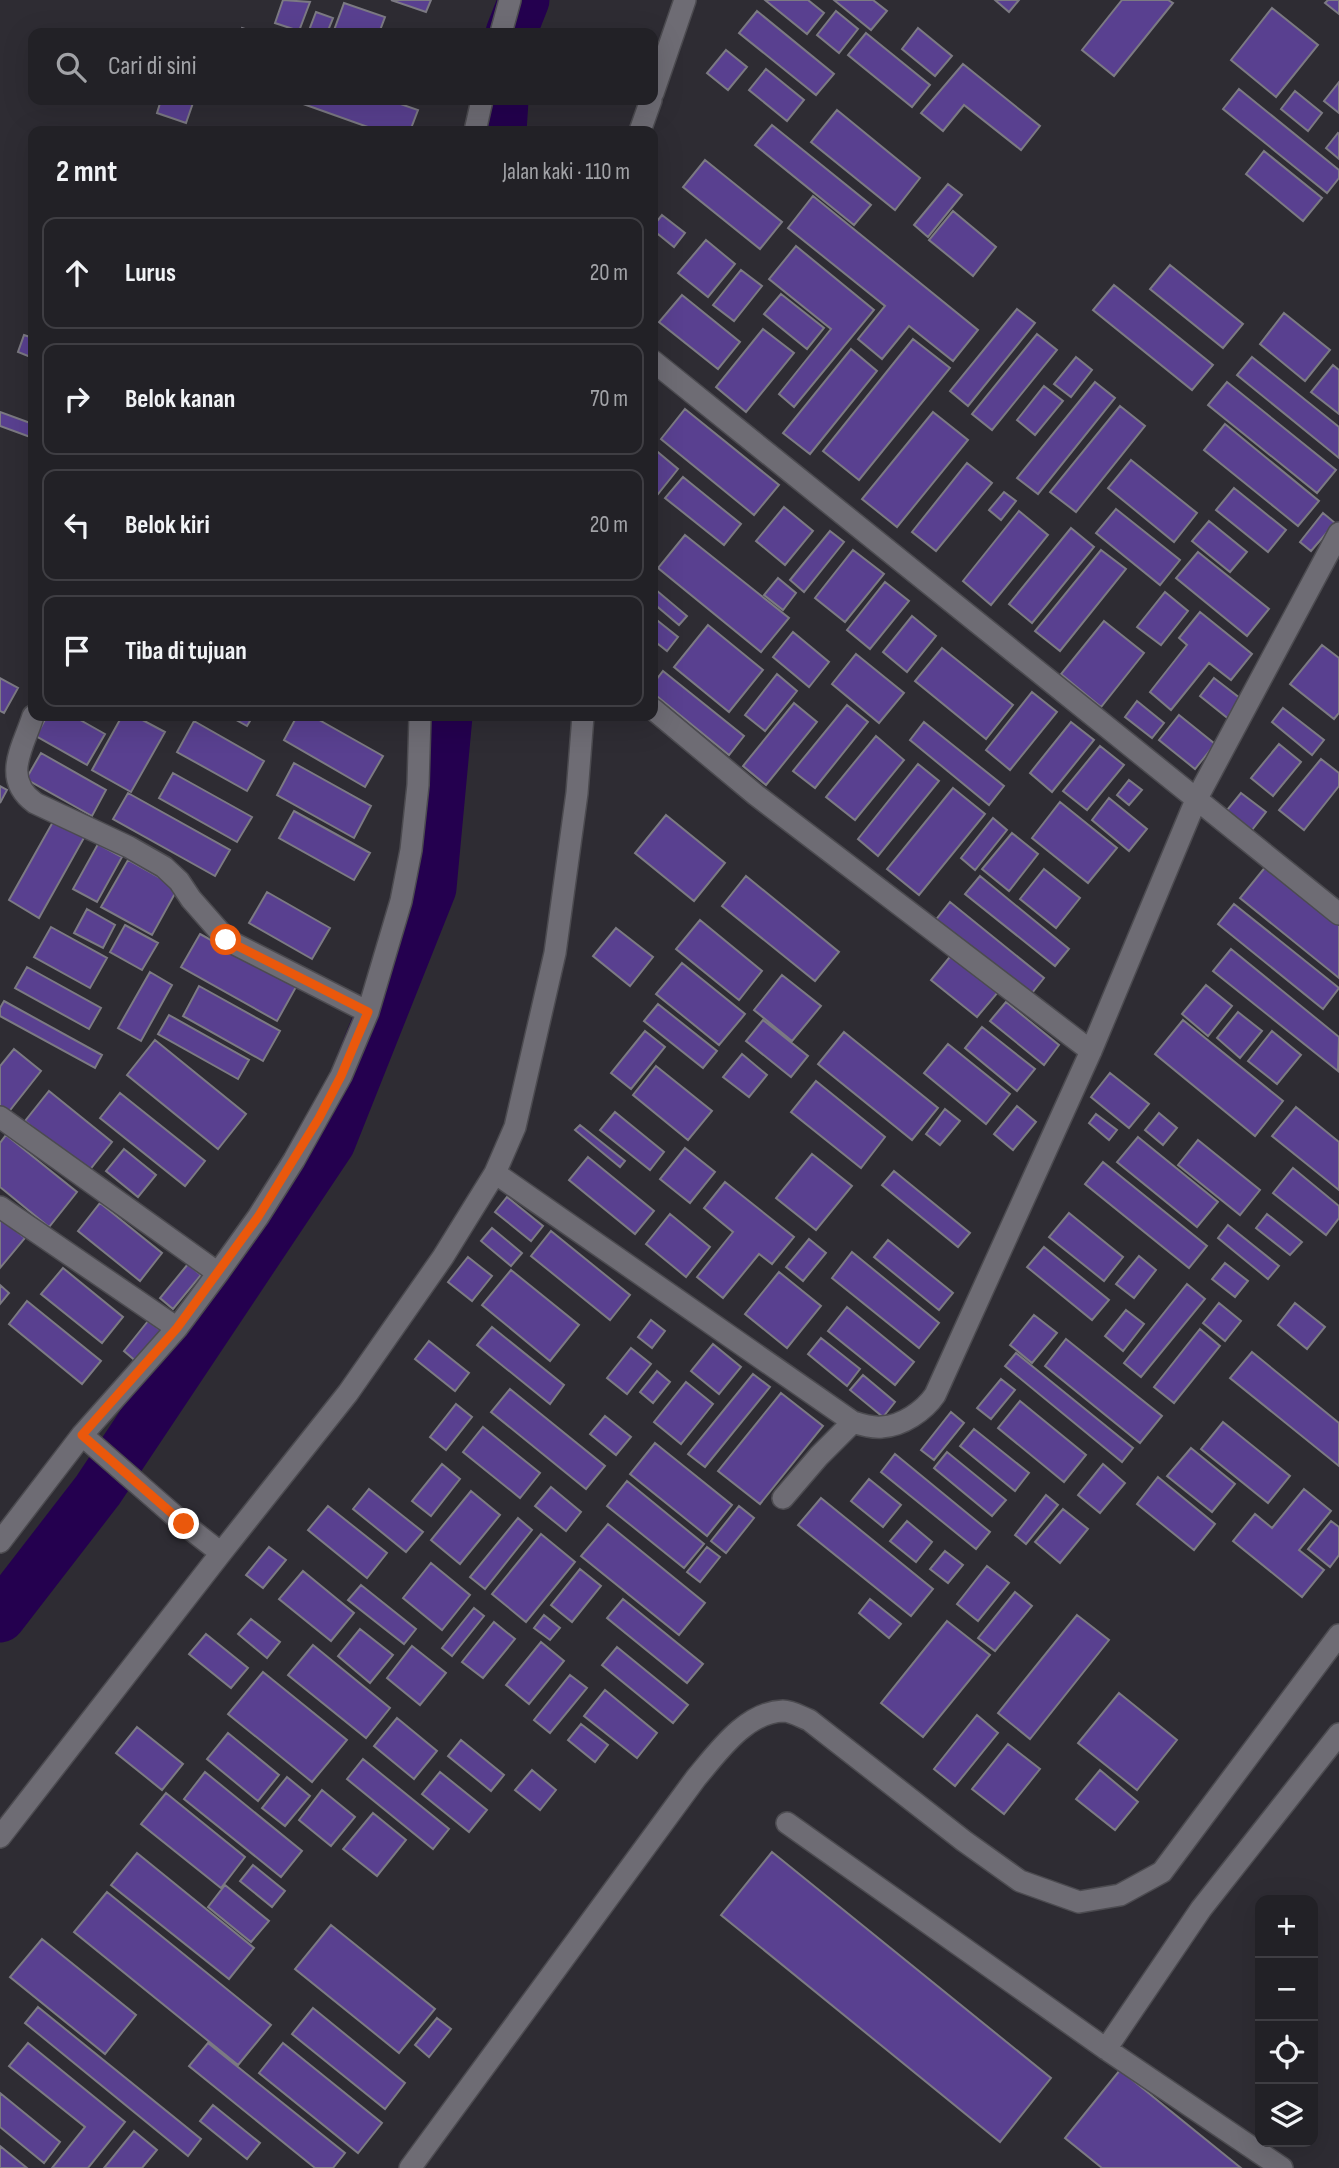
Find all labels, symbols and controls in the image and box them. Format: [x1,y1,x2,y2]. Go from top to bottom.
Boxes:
search box [28,28,658,105]
icon: search [52,48,90,86]
text: Cari di sini [108,51,197,82]
text: 2 mnt [56,154,117,190]
text: Jalan kaki · 110 m [502,158,630,186]
icon: ahead [58,254,96,292]
text: Lurus [125,258,176,289]
text: 20 m [590,259,628,287]
icon: right [58,380,96,418]
text: Belok kanan [125,384,235,415]
text: 70 m [590,385,628,413]
icon: left [58,506,96,544]
text: Belok kiri [125,510,210,541]
text: 20 m [590,511,628,539]
icon: arrive [58,632,96,670]
text: Tiba di tujuan [125,636,247,667]
route start [210,924,241,955]
route end [168,1508,199,1539]
map controls [1255,1895,1318,2147]
button: + [1255,1895,1318,1958]
button: − [1255,1958,1318,2021]
button: locate [1255,2021,1318,2084]
button: layers [1255,2084,1318,2147]

